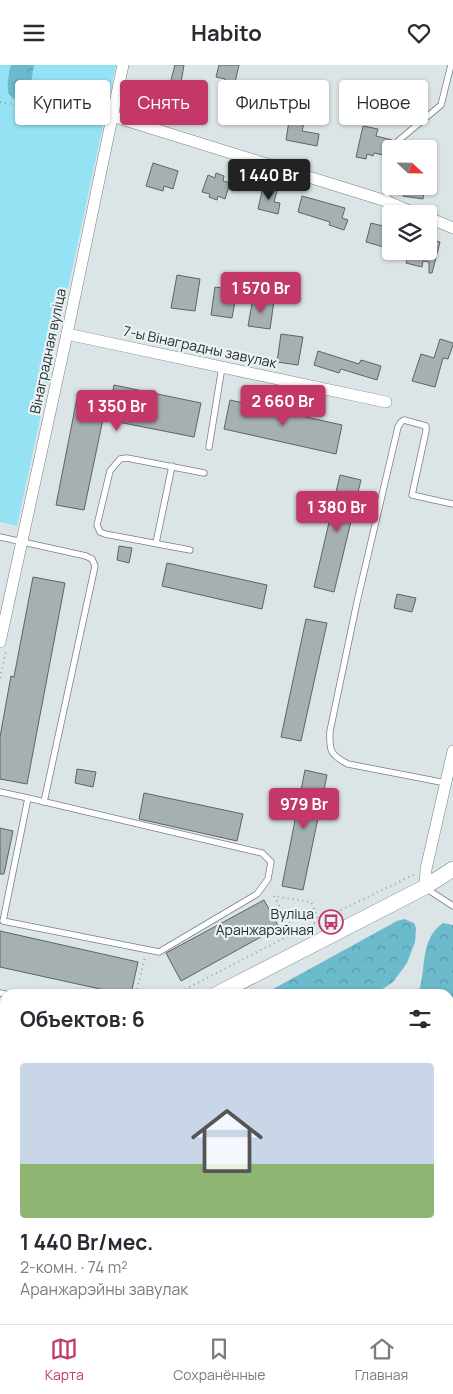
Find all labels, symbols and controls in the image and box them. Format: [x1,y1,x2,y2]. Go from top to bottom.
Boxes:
text: Habito [191,18,262,48]
icon: menu [20,19,48,47]
icon: heart [405,19,433,47]
chip: Купить [15,80,110,125]
chip: Снять [120,80,208,125]
chip: Фильтры [218,80,329,125]
chip: Новое [339,80,428,125]
north arrow [382,140,438,195]
map controls [382,140,437,260]
pin: 1 440 Br [217,159,321,201]
text: 1 440 Br [239,164,299,186]
button: layers [382,205,437,260]
pin: 1 570 Br [209,271,313,314]
text: 1 570 Br [232,277,290,299]
street label: Вінаградная вуліца [25,286,70,415]
street label: 7-ы Вінаградны завулак [122,321,280,372]
pin: 2 660 Br [231,385,335,427]
pin: 1 350 Br [65,389,169,432]
text: 2 660 Br [252,390,314,412]
text: 1 350 Br [87,395,147,417]
pin: 1 380 Br [285,491,389,533]
text: 1 380 Br [307,496,367,518]
pin: 979 Br [263,787,345,830]
text: 979 Br [280,793,328,815]
place label: Вуліца Аранжарэйная [216,904,314,939]
bus stop icon: Вуліца Аранжарэйная [318,909,344,935]
text: Объектов: 6 [20,1005,145,1033]
icon: filters [406,1005,434,1033]
icon: home [182,1096,272,1186]
text: 1 440 Br/мес. [20,1228,153,1256]
text: 2-комн. · 74 m² [20,1256,128,1278]
text: Аранжарэйны завулак [20,1278,188,1300]
tab: Карта [45,1335,84,1384]
tab: Сохранённые [173,1335,265,1384]
tab: Главная [355,1335,408,1384]

